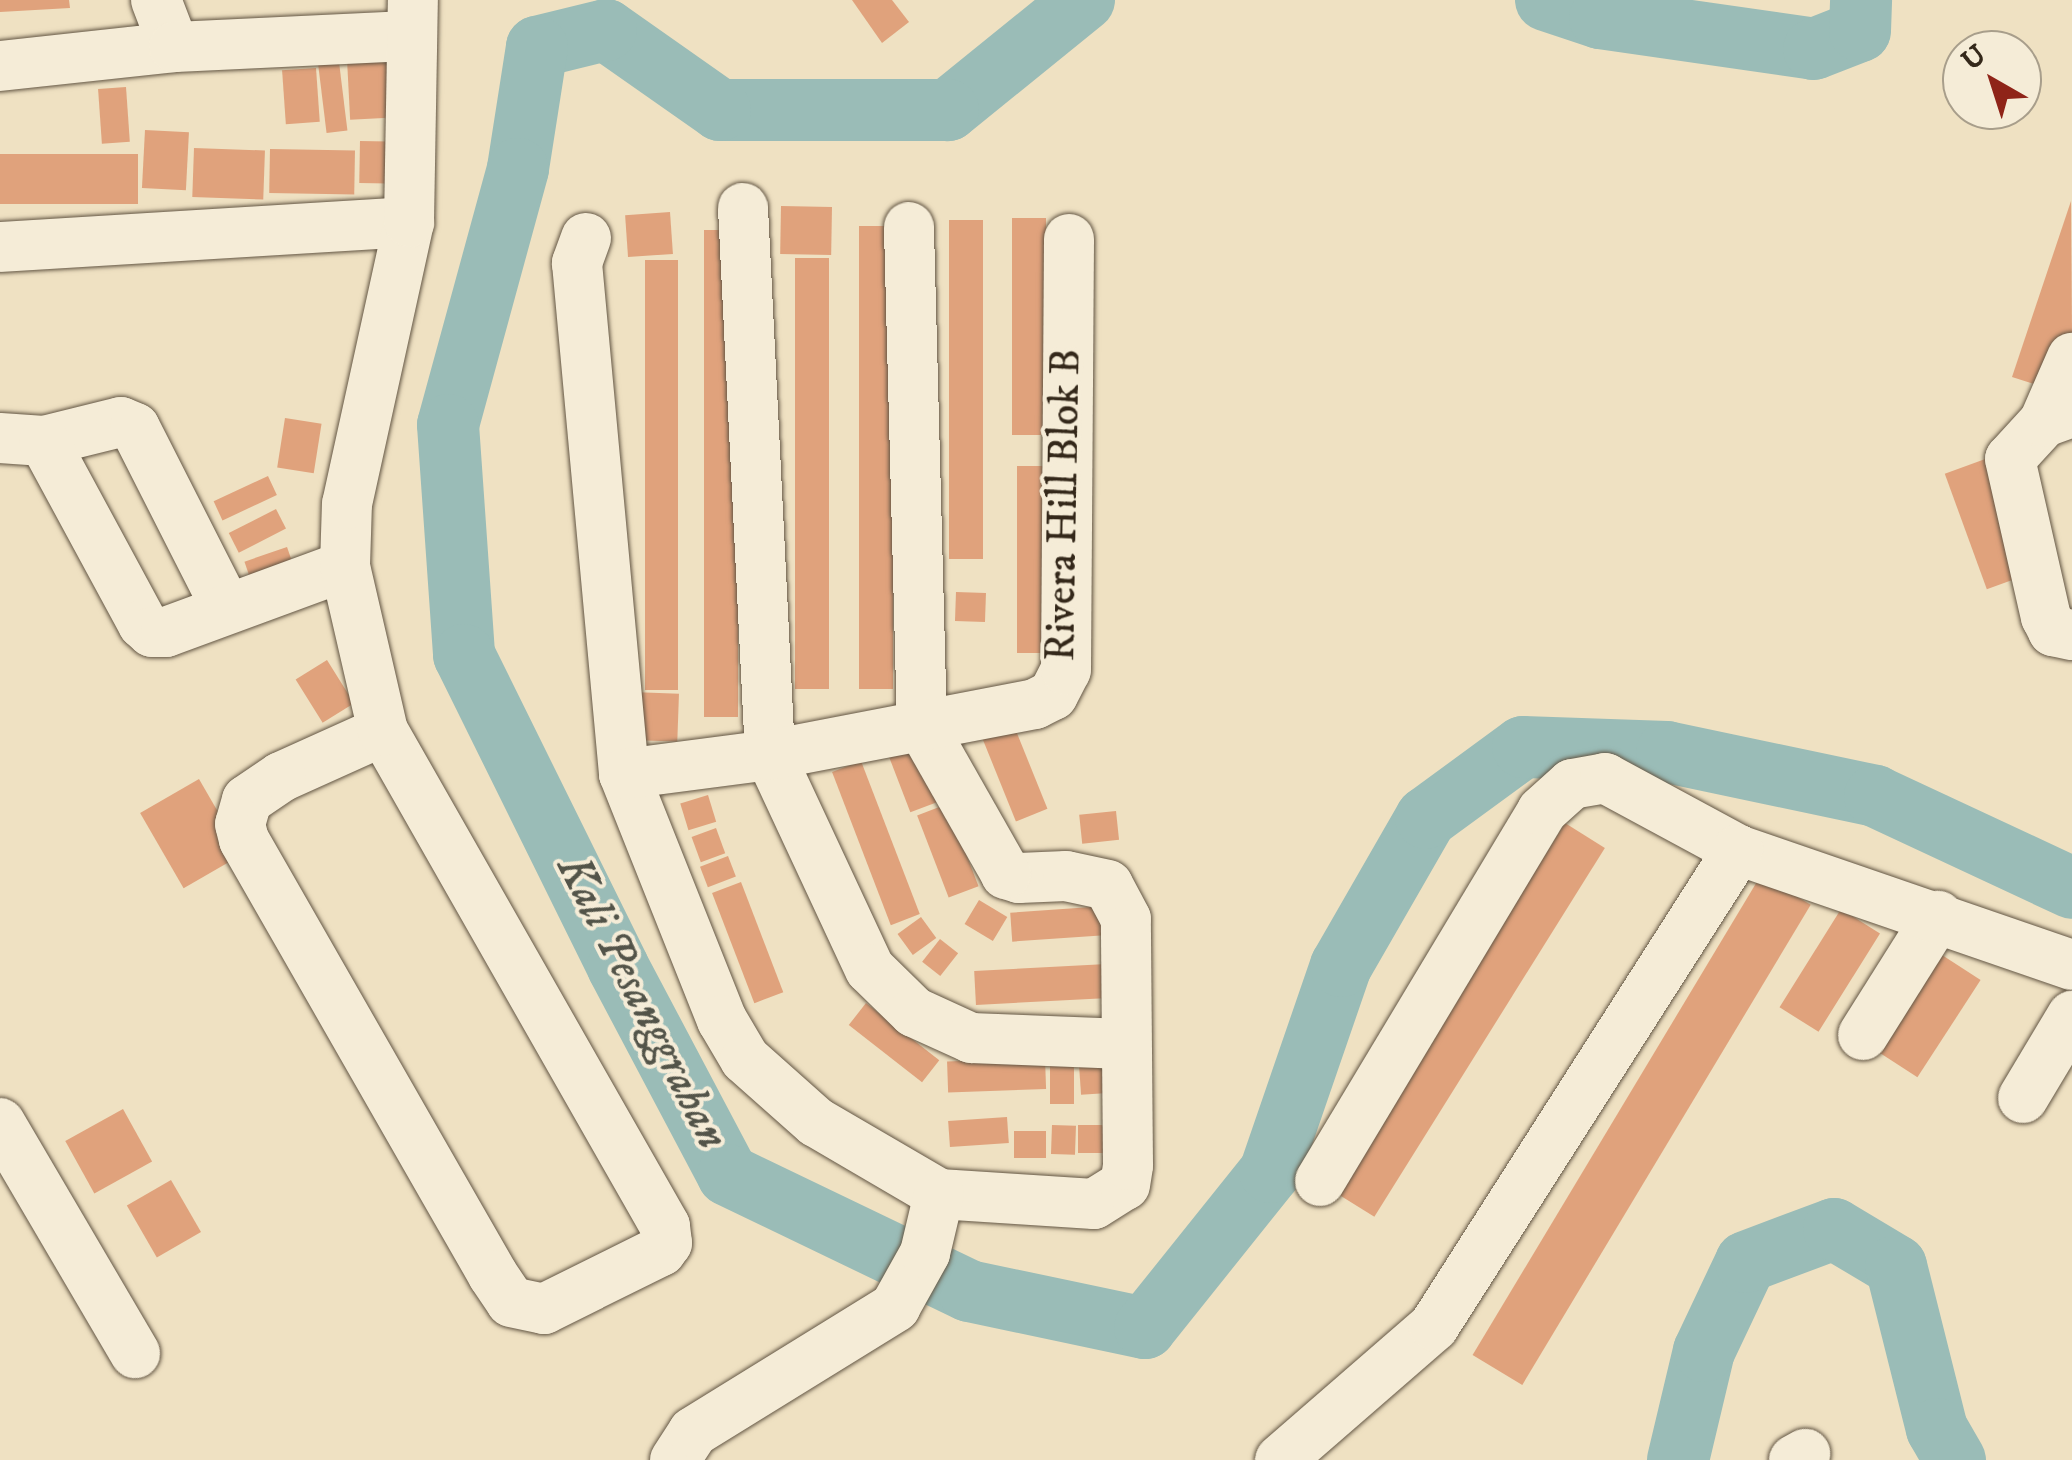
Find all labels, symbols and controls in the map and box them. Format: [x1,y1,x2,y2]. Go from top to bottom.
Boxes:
north arrow [1942,30,2042,130]
text: U [1955,37,1993,78]
street label: Rivera Hill Blok B [1036,348,1092,662]
water label: Kali Pesanggrahan [544,847,738,1159]

